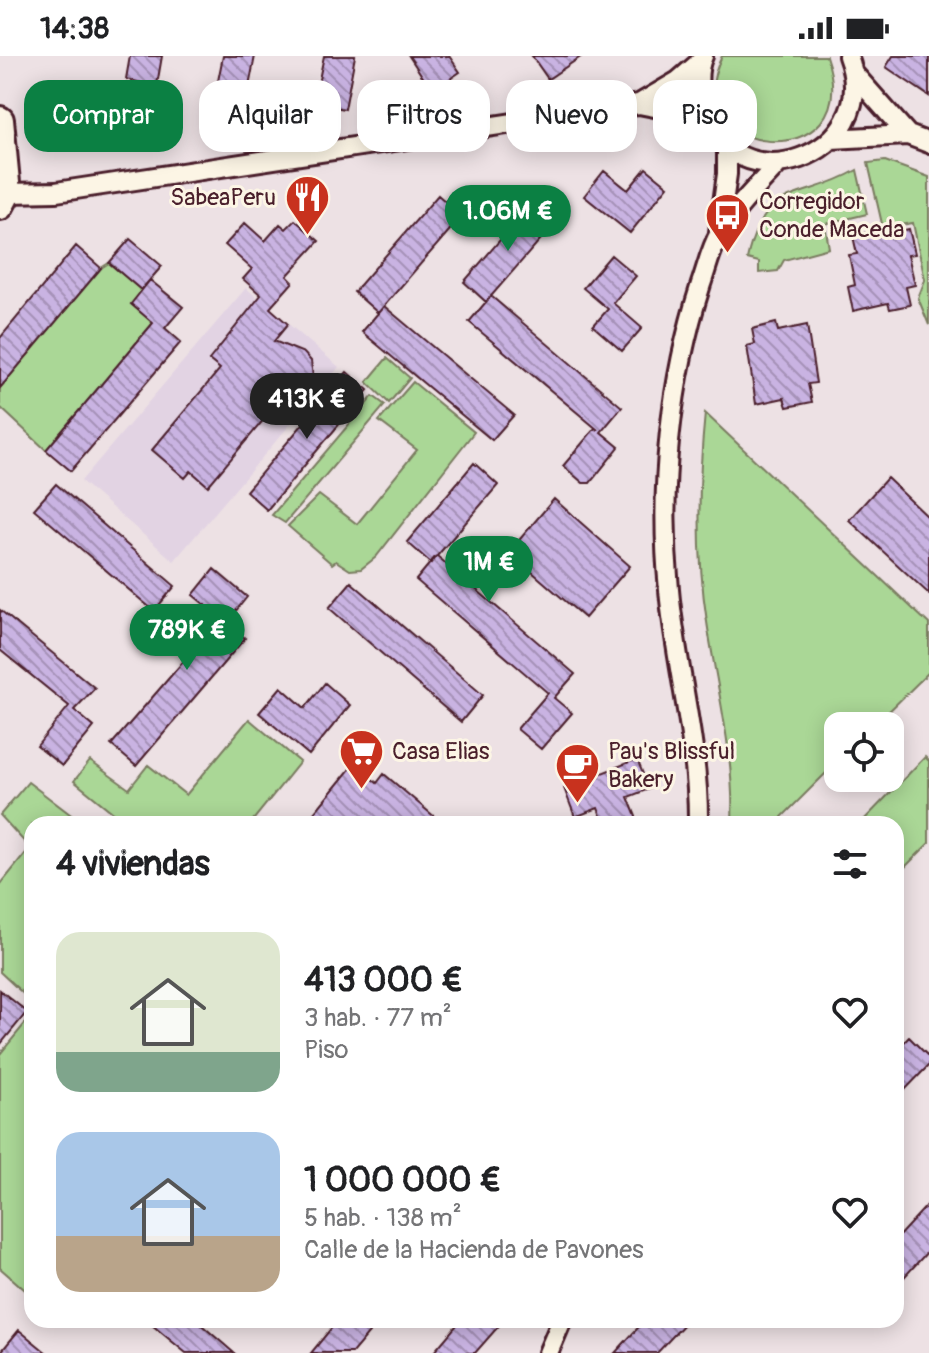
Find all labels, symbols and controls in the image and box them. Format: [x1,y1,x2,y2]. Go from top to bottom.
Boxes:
text: 14:38 [40,10,109,47]
chip: Comprar [24,80,183,152]
chip: Alquilar [199,80,341,152]
chip: Filtros [357,80,490,152]
chip: Nuevo [506,80,637,152]
chip: Piso [653,80,757,152]
restaurant icon: SabeaPeru [283,173,331,236]
place label: SabeaPeru [170,183,276,212]
pin: 1.06M € [434,185,582,253]
place label: Corregidor Conde Maceda [759,187,904,244]
bus stop icon: Corregidor Conde Maceda [704,191,752,254]
text: 1.06M € [463,195,553,227]
pin: 413K € [242,373,372,441]
text: 413K € [268,383,346,415]
pin: 1M € [442,536,536,604]
text: 1M € [463,546,515,578]
pin: 789K € [122,604,252,672]
text: 789K € [148,614,226,646]
map controls [824,712,904,792]
button: locate [824,712,904,792]
supermarket icon: Casa Elias [337,727,385,790]
place label: Casa Elias [392,737,490,766]
place label: Pau's Blissful Bakery [608,737,735,794]
cafe icon: Pau's Blissful Bakery [553,741,601,804]
icon: filters [828,842,872,886]
text: 4 viviendas [56,843,210,886]
text: 413 000 € [304,959,463,1002]
icon: home [120,964,216,1060]
icon: heart [828,990,872,1034]
text: 3 hab. · 77 m² [304,1002,452,1034]
text: Piso [304,1034,349,1066]
text: 1 000 000 € [304,1159,501,1202]
icon: home [120,1164,216,1260]
icon: heart [828,1190,872,1234]
text: 5 hab. · 138 m² [304,1202,462,1234]
text: Calle de la Hacienda de Pavones [304,1234,644,1266]

